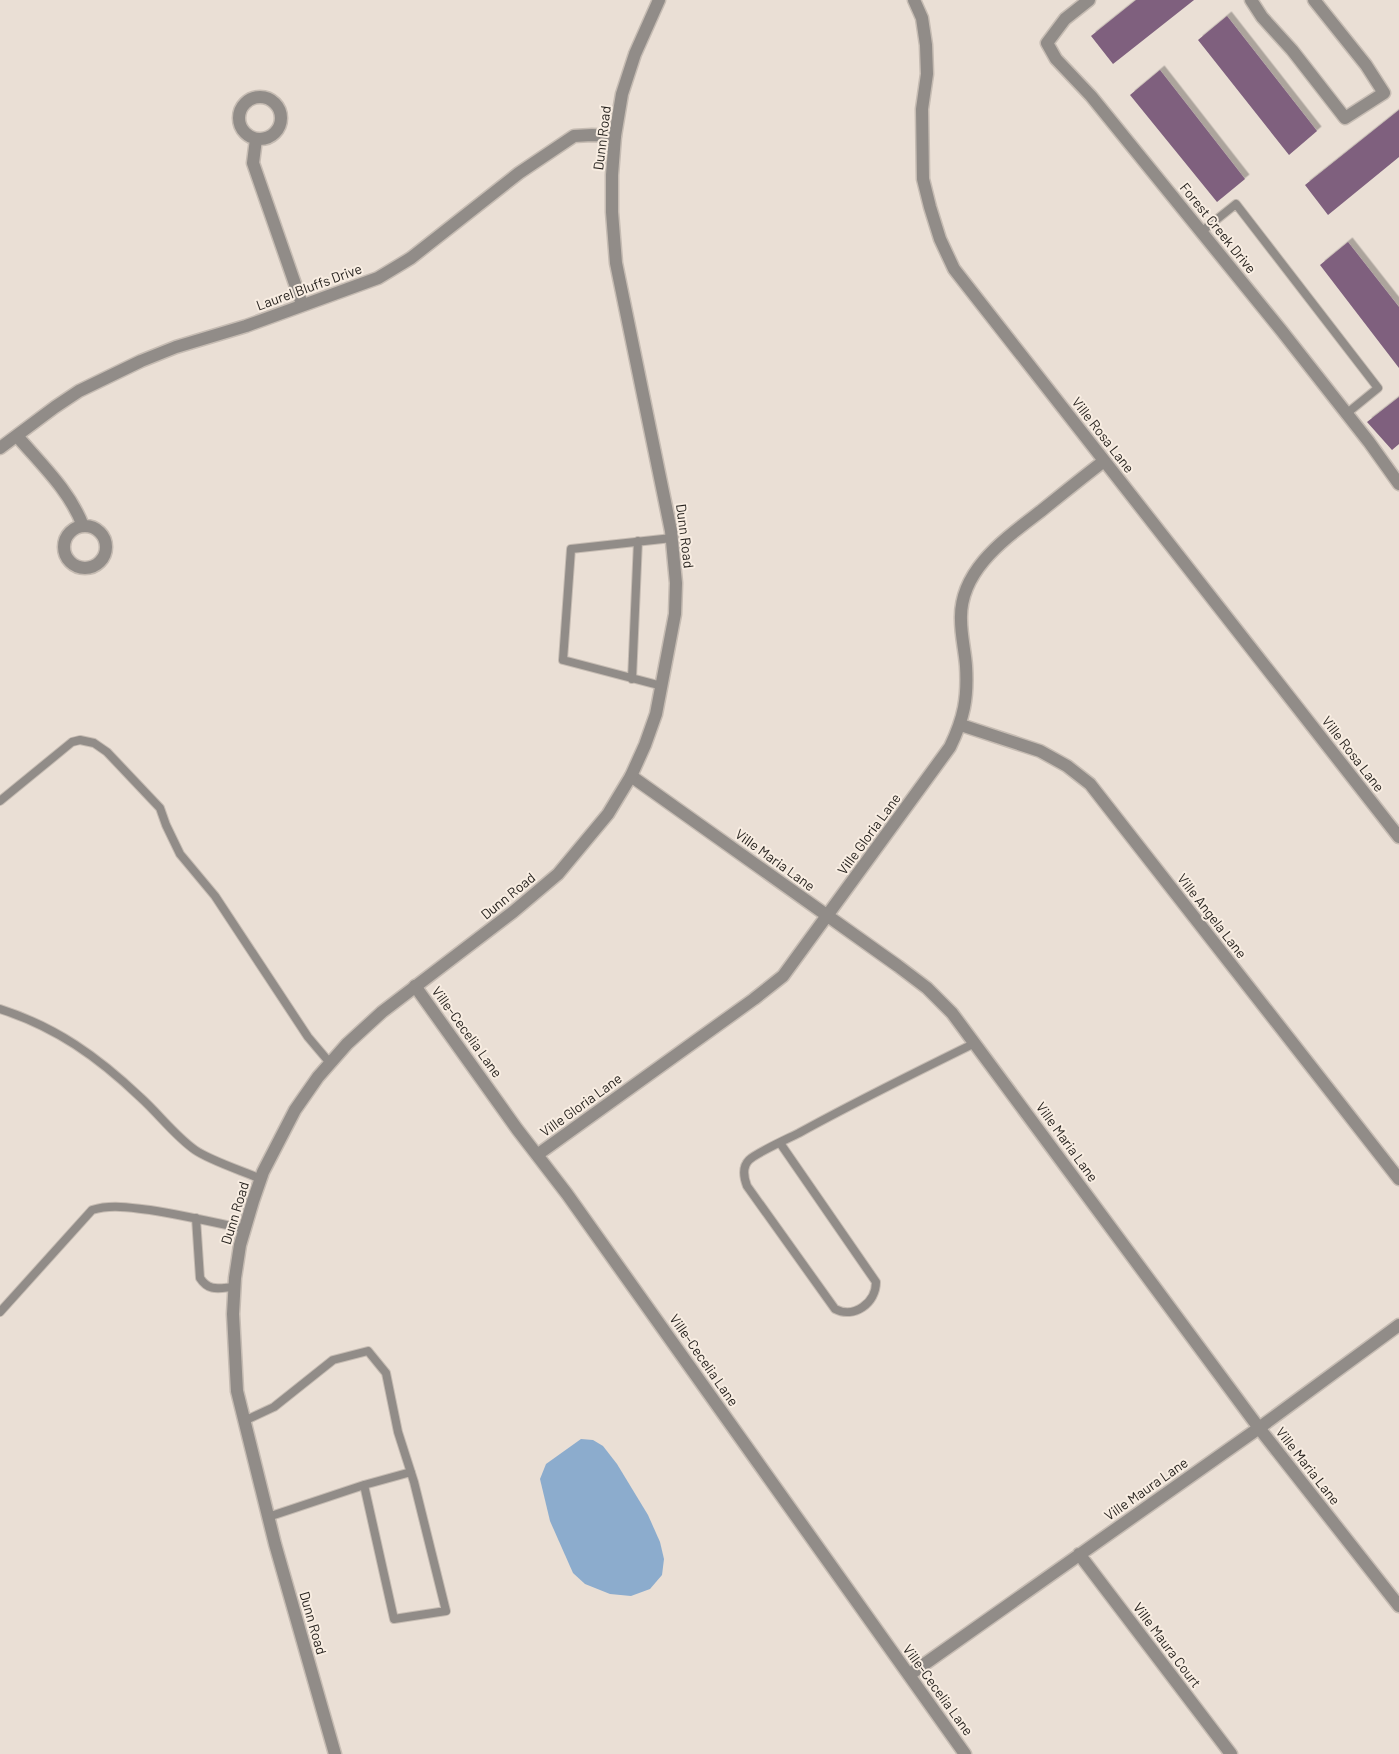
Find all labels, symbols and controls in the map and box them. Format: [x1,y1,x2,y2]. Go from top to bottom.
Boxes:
street label: Dunn Road [589,105,614,171]
street label: Forest Creek Drive [1177,179,1260,276]
street label: Laurel Bluffs Drive [254,260,364,314]
street label: Ville Rosa Lane [1069,393,1138,476]
street label: Dunn Road [673,503,698,569]
street label: Ville Rosa Lane [1319,712,1388,795]
street label: Ville Gloria Lane [833,790,904,878]
street label: Ville Maria Lane [732,825,818,894]
street label: Dunn Road [477,869,538,923]
street label: Ville Angela Lane [1174,870,1251,961]
street label: Ville-Cecelia Lane [429,983,506,1081]
street label: Ville Gloria Lane [537,1069,625,1140]
street label: Ville Maria Lane [1033,1099,1102,1185]
street label: Dunn Road [217,1179,252,1246]
street label: Ville-Cecelia Lane [666,1310,743,1409]
street label: Ville Maria Lane [1273,1423,1344,1508]
street label: Ville Maura Lane [1101,1453,1191,1524]
street label: Dunn Road [296,1589,331,1656]
street label: Ville Maura Court [1130,1599,1205,1691]
street label: Ville-Cecelia Lane [900,1641,977,1739]

